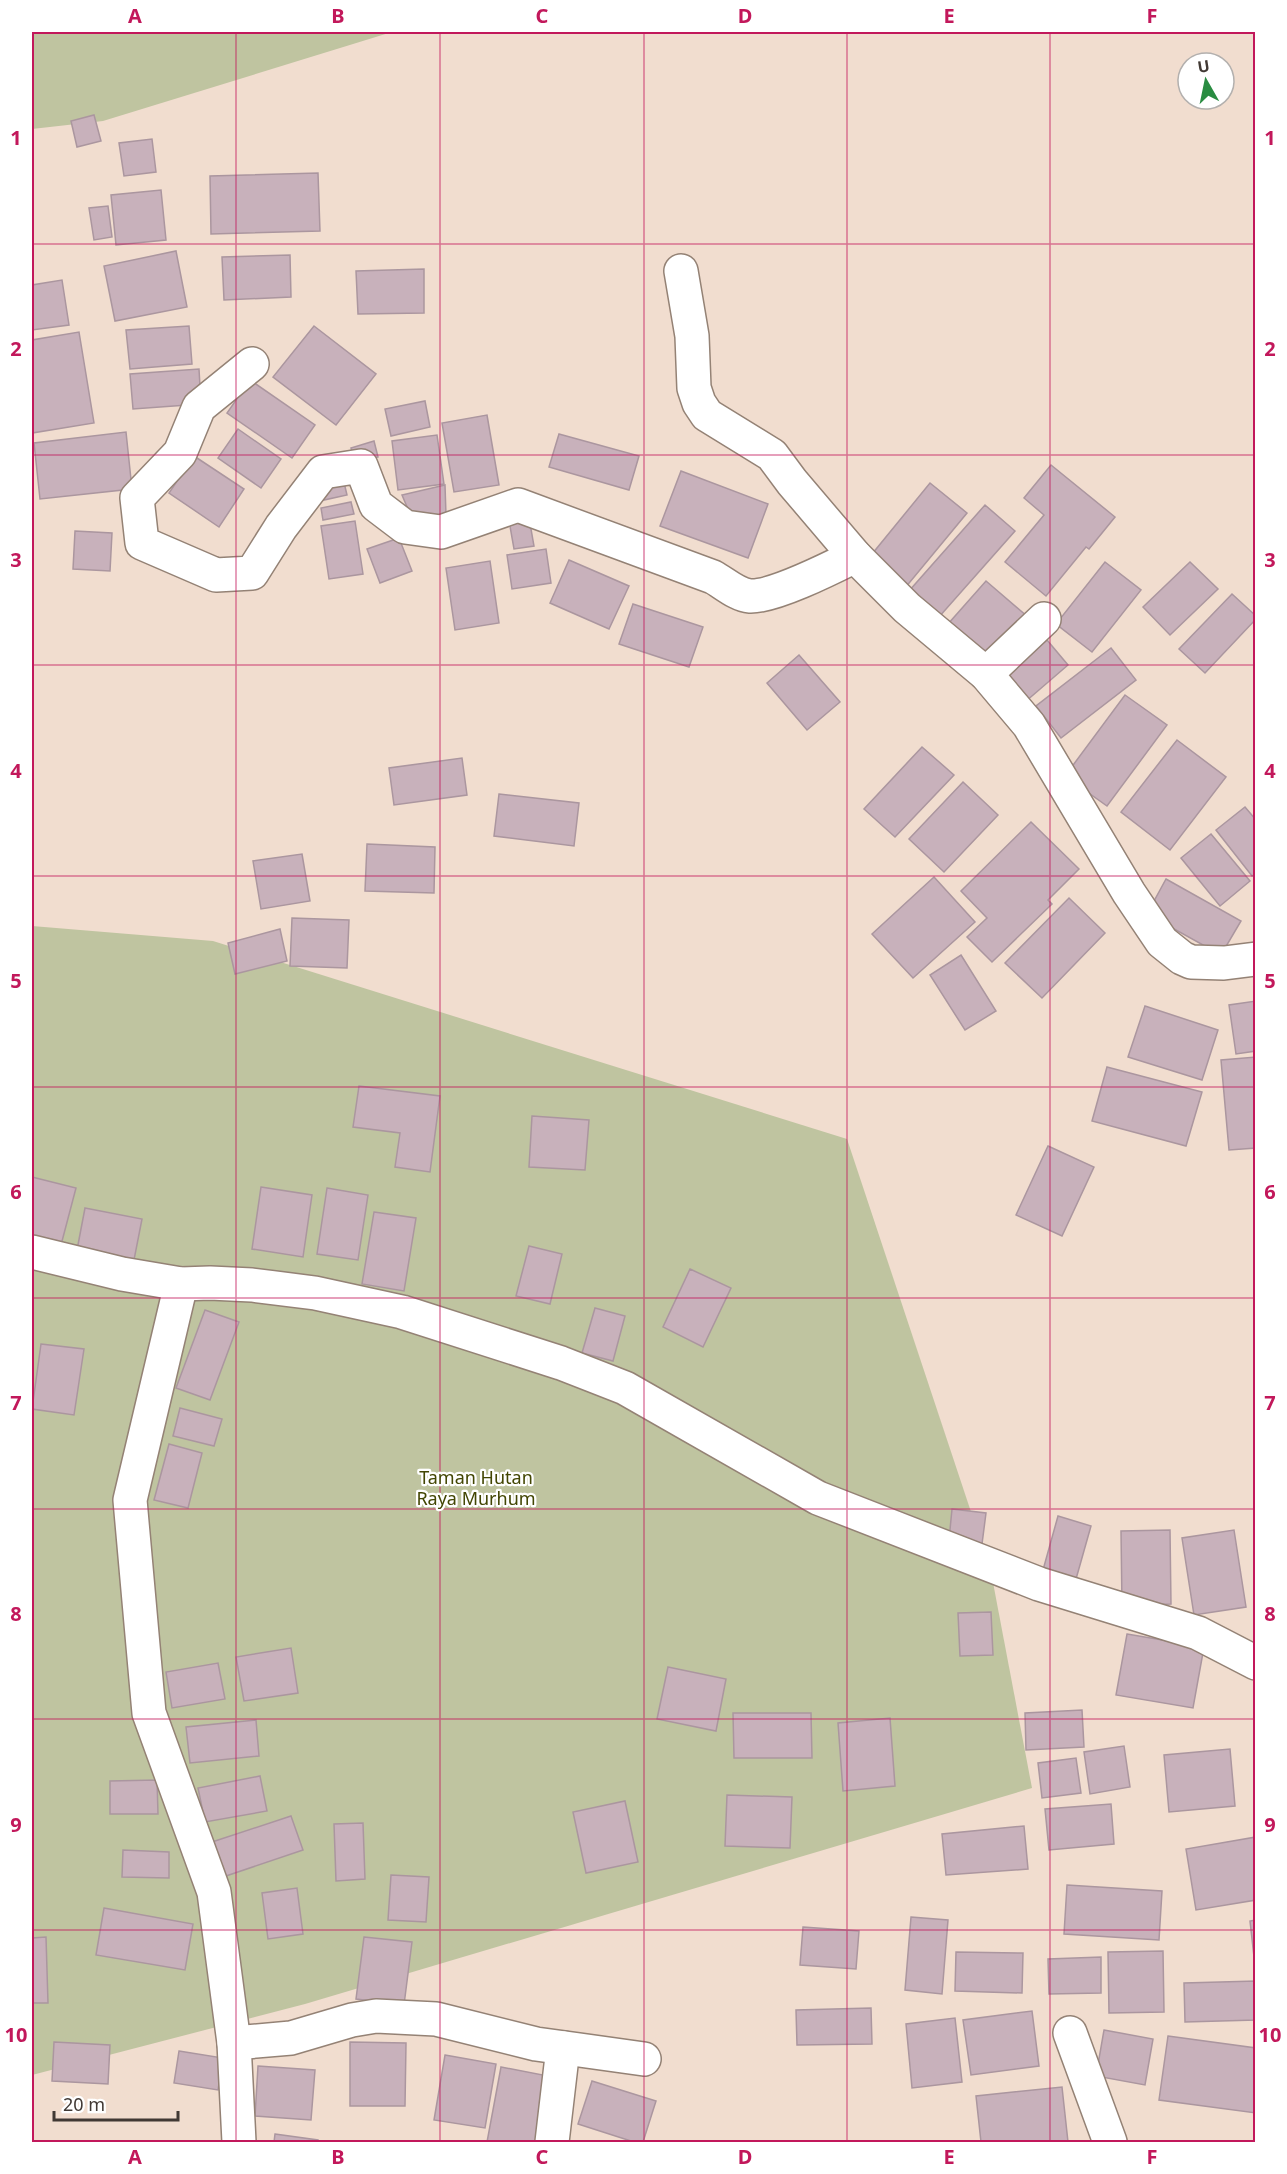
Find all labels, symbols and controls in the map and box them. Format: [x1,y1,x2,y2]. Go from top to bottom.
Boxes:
text: A [128,2,142,29]
text: B [331,2,345,29]
text: C [536,2,549,29]
text: D [738,2,752,29]
text: E [943,2,955,29]
text: F [1147,2,1157,29]
north arrow [1176,51,1236,111]
text: U [1196,54,1211,78]
text: 1 [10,124,22,151]
text: 1 [1264,124,1276,151]
text: 2 [10,335,22,362]
text: 2 [1264,335,1276,362]
text: 3 [10,546,22,573]
text: 3 [1264,546,1276,573]
text: 4 [10,757,22,784]
text: 4 [1264,757,1276,784]
text: 5 [10,967,22,994]
text: 5 [1264,967,1276,994]
text: 6 [10,1178,22,1205]
text: 6 [1264,1178,1276,1205]
text: 7 [10,1389,22,1416]
text: 7 [1264,1389,1276,1416]
park label: Taman Hutan Raya Murhum [416,1465,536,1510]
text: 8 [10,1600,22,1627]
text: 8 [1264,1600,1276,1627]
text: 9 [10,1811,22,1838]
text: 9 [1264,1811,1276,1838]
text: 10 [5,2021,27,2048]
text: 10 [1259,2021,1281,2048]
scale bar [54,2084,178,2122]
text: 20 m [63,2092,105,2116]
text: A [128,2143,142,2170]
text: B [331,2143,345,2170]
text: C [536,2143,549,2170]
text: D [738,2143,752,2170]
text: E [943,2143,955,2170]
text: F [1147,2143,1157,2170]

